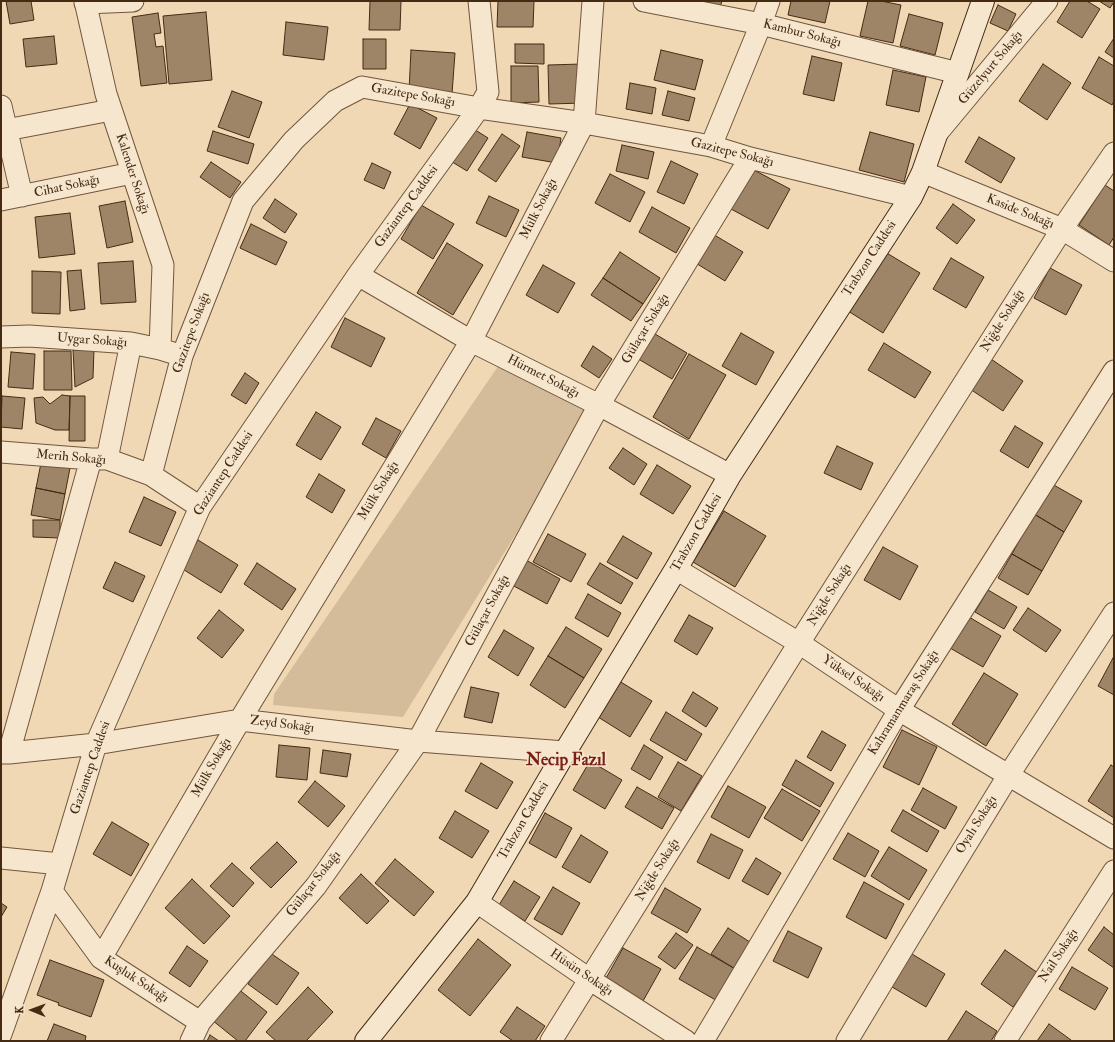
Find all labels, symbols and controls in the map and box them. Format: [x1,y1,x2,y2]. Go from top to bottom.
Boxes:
street label: Kambur Sokağı [761,17,843,51]
street label: Güzelyurt Sokağı [956,28,1026,108]
street label: Gazitepe Sokağı [370,81,456,111]
street label: Kalender Sokağı [112,132,152,216]
street label: Gazitepe Sokağı [689,135,775,171]
street label: Gaziantep Caddesi [372,163,442,251]
street label: Cihat Sokağı [33,172,101,202]
street label: Mülk Sokağı [517,176,561,242]
street label: Kaside Sokağı [984,191,1056,233]
street label: Trabzon Caddesi [840,218,900,300]
street label: Niğde Sokağı [978,287,1028,355]
street label: Gazitepe Sokağı [170,290,214,376]
street label: Gülaçar Sokağı [619,291,673,367]
street label: Uygar Sokağı [56,331,128,351]
street label: Hürmet Sokağı [504,352,582,402]
street label: Gaziantep Caddesi [191,429,257,519]
street label: Merih Sokağı [35,447,107,469]
street label: Mülk Sokağı [355,459,403,523]
street label: Trabzon Caddesi [668,491,726,575]
street label: Niğde Sokağı [805,561,855,629]
street label: Gülaçar Sokağı [463,572,513,650]
street label: Kahramanmaraş Sokağı [865,648,943,758]
street label: Yüksel Sokağı [819,652,887,706]
street label: Zeyd Sokağı [249,713,315,737]
street label: Gaziantep Caddesi [68,719,114,817]
street label: Mülk Sokağı [189,735,235,801]
district label: Necip Fazıl [526,751,606,771]
street label: Trabzon Caddesi [495,779,553,863]
street label: Oyalı Sokağı [953,793,1001,857]
street label: Niğde Sokağı [633,836,683,904]
street label: Gülaçar Sokağı [283,848,345,920]
street label: Nail Sokağı [1036,926,1082,986]
street label: Hüsün Sokağı [547,946,615,1000]
street label: Kuşluk Sokağı [101,953,171,1007]
north arrow [12,990,52,1030]
text: K [13,1006,26,1014]

